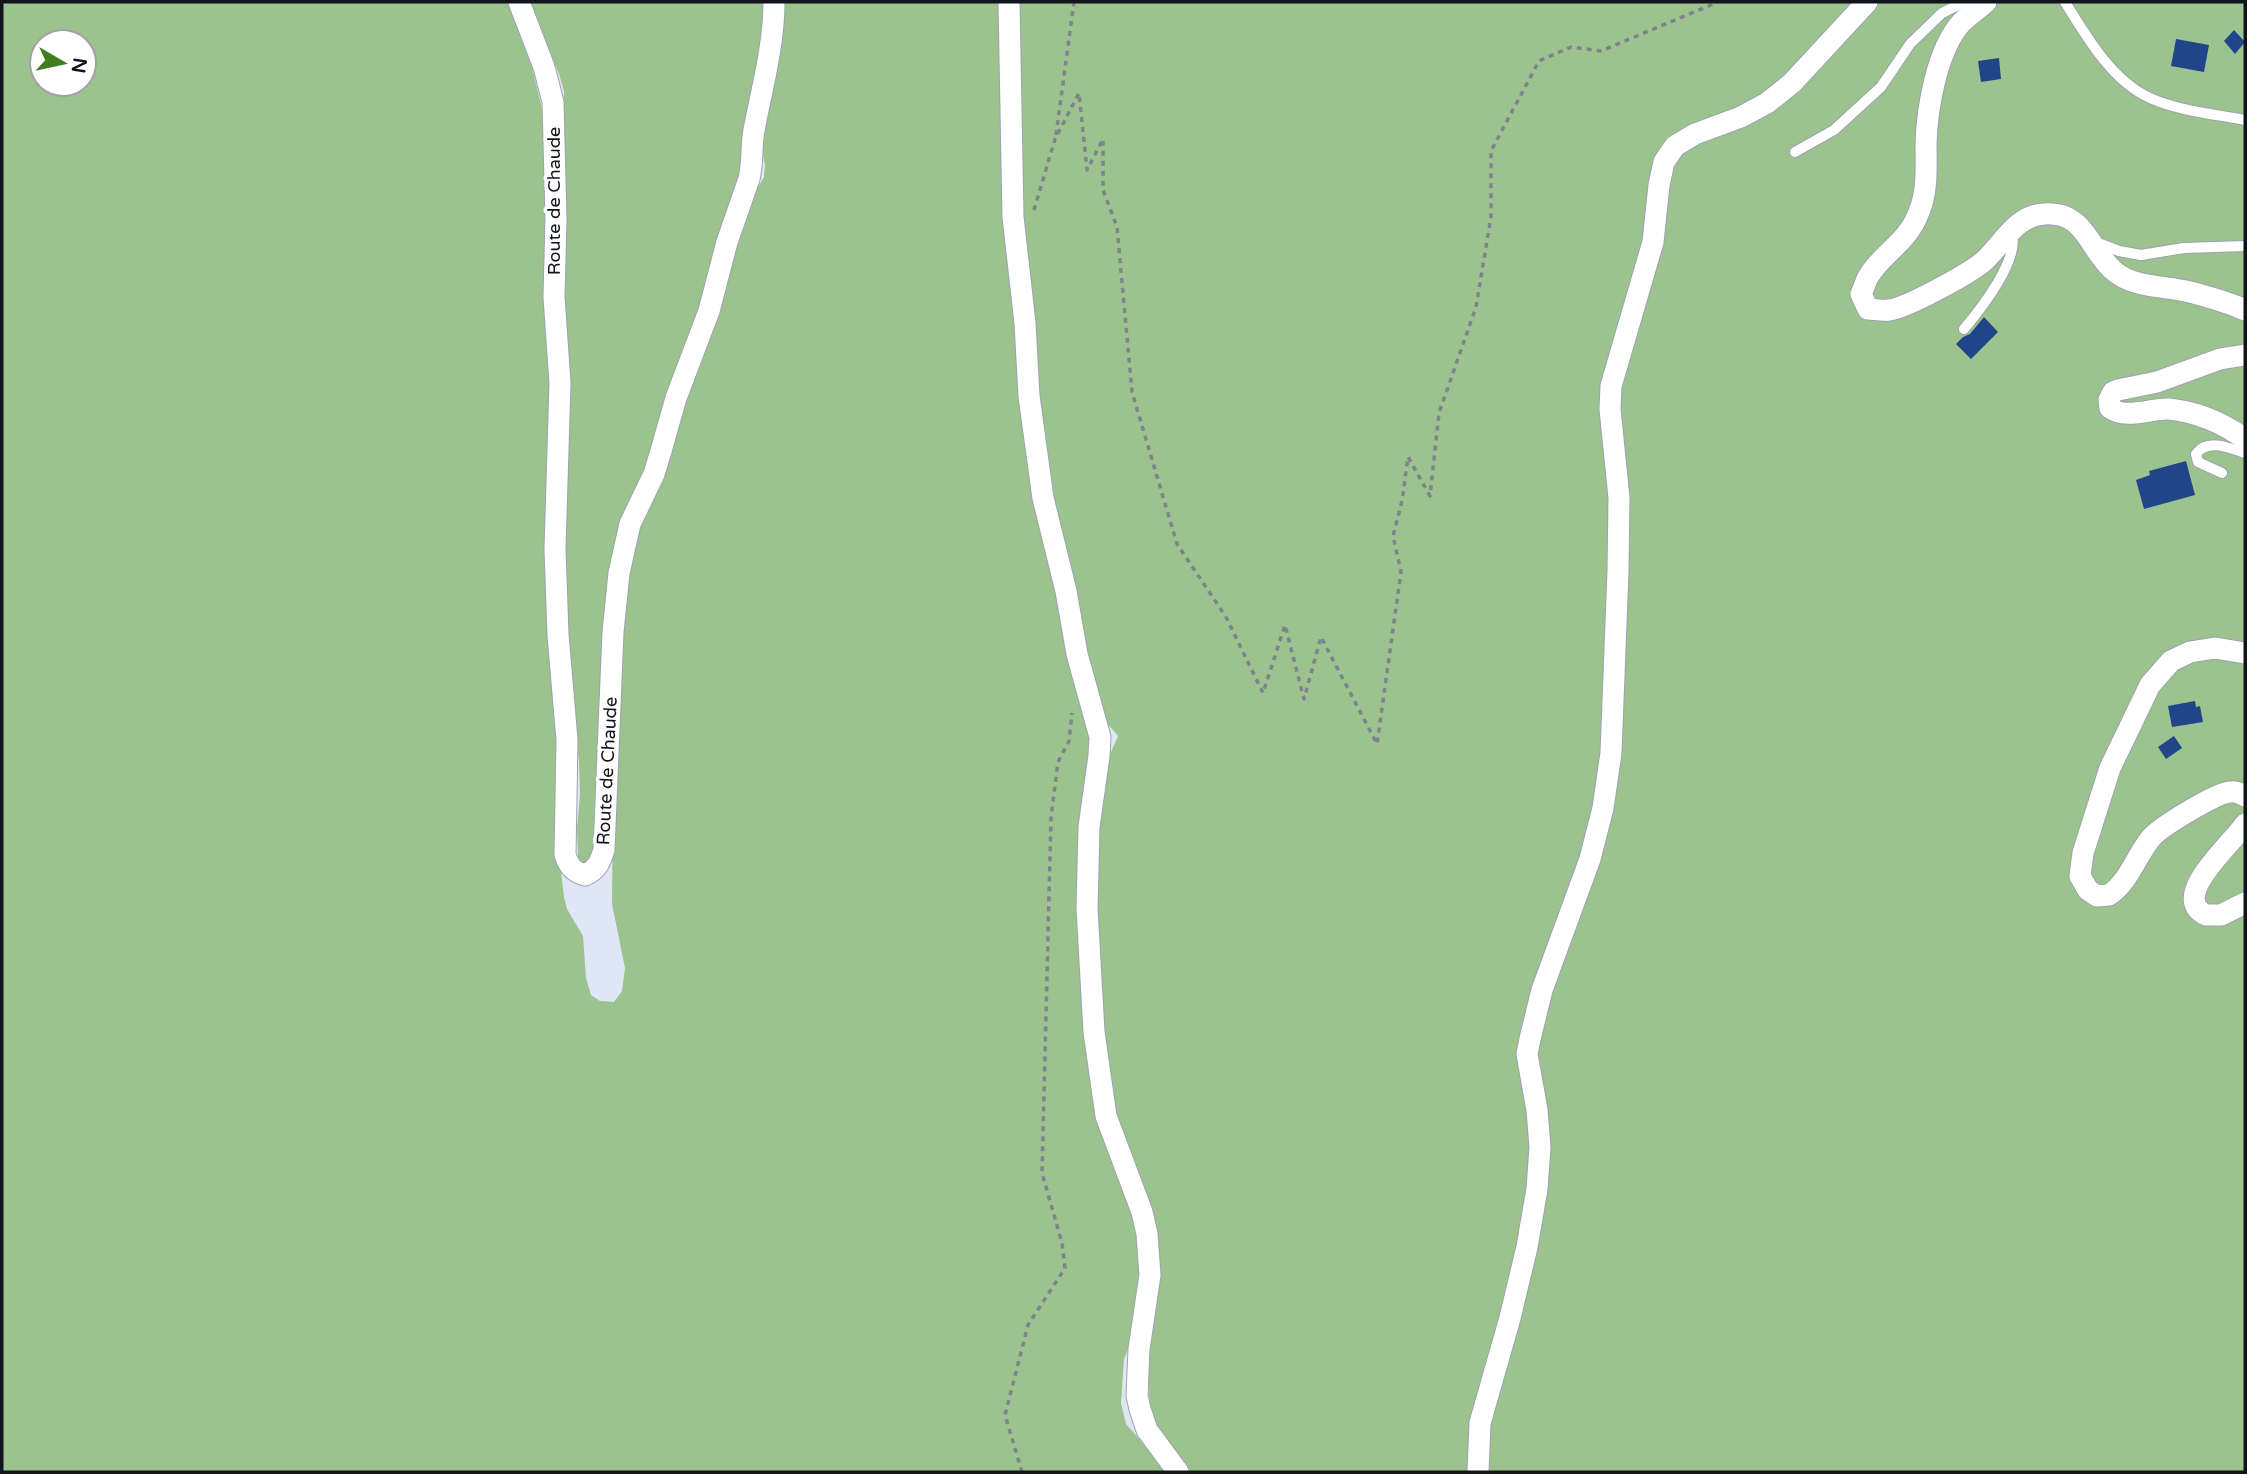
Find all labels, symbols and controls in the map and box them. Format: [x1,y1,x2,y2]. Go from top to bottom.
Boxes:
north arrow [28,28,98,98]
text: N [67,56,91,75]
street label: Route de Chaude [543,127,565,275]
street label: Route de Chaude [592,696,622,846]

